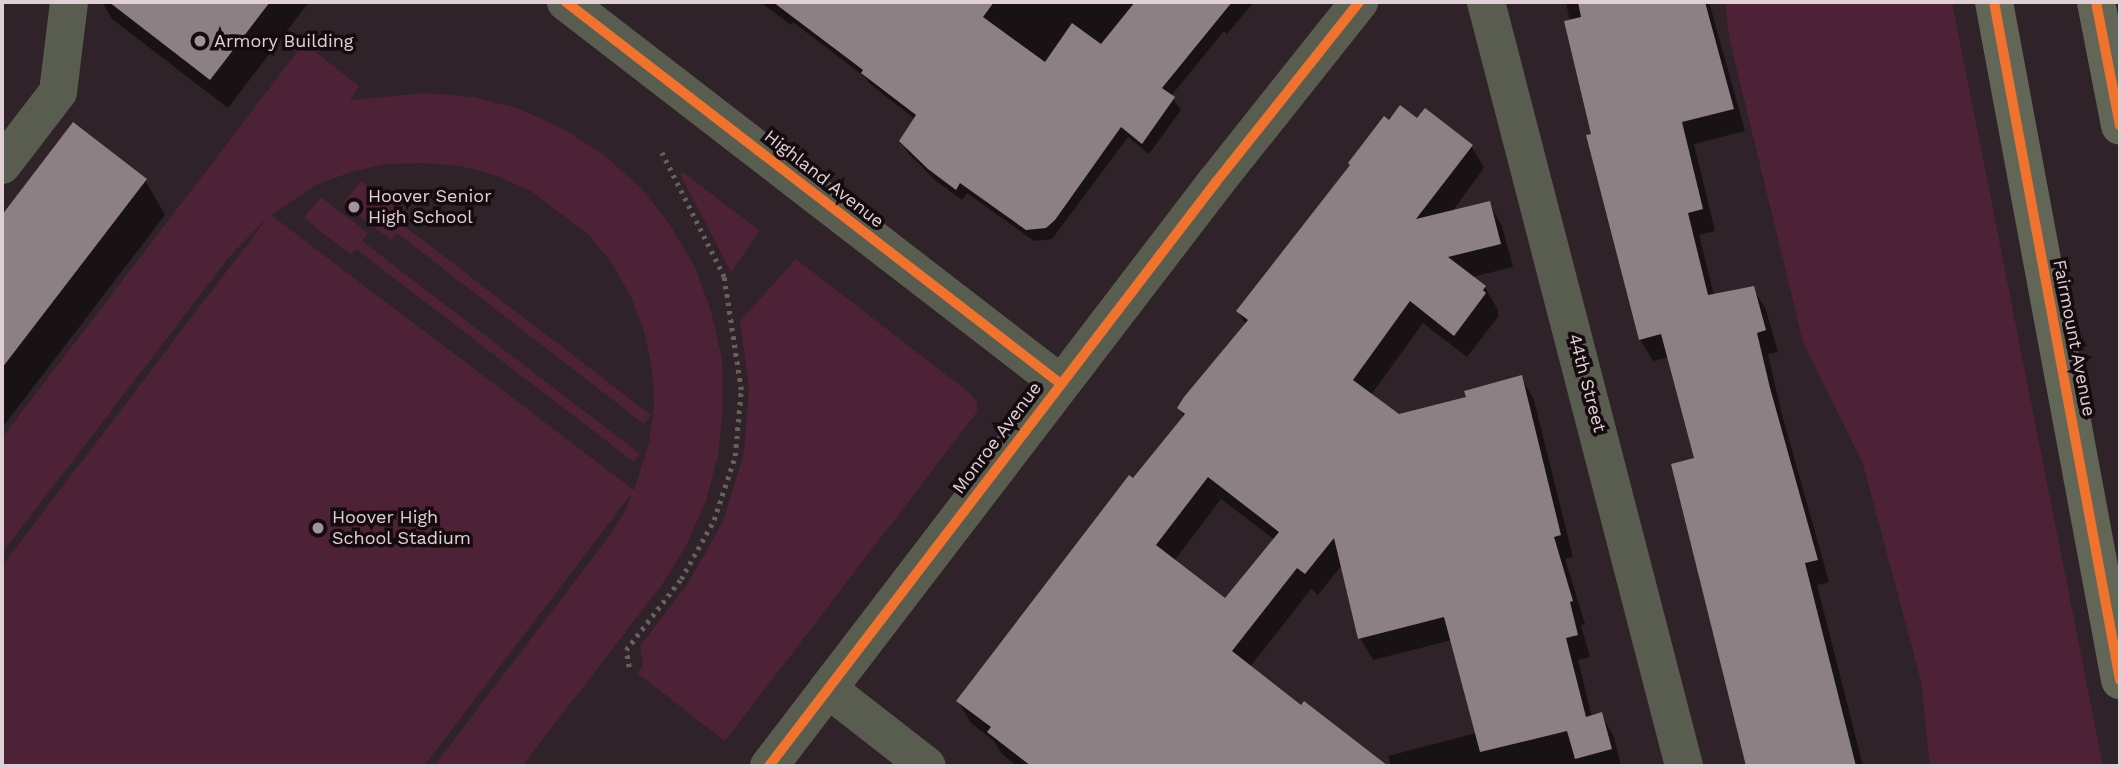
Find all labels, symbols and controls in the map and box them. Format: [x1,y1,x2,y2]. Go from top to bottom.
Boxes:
place label: Armory Building [214,30,354,52]
marker: Armory Building [192,33,208,49]
street label: Highland Avenue [760,125,888,233]
place label: Hoover Senior High School [368,186,492,228]
marker: Hoover Senior High School [346,199,362,215]
street label: Fairmount Avenue [2048,258,2100,418]
street label: 44th Street [1563,331,1611,435]
street label: Monroe Avenue [948,378,1046,498]
place label: Hoover High School Stadium [332,507,472,550]
marker: Hoover High School Stadium [310,520,326,536]

